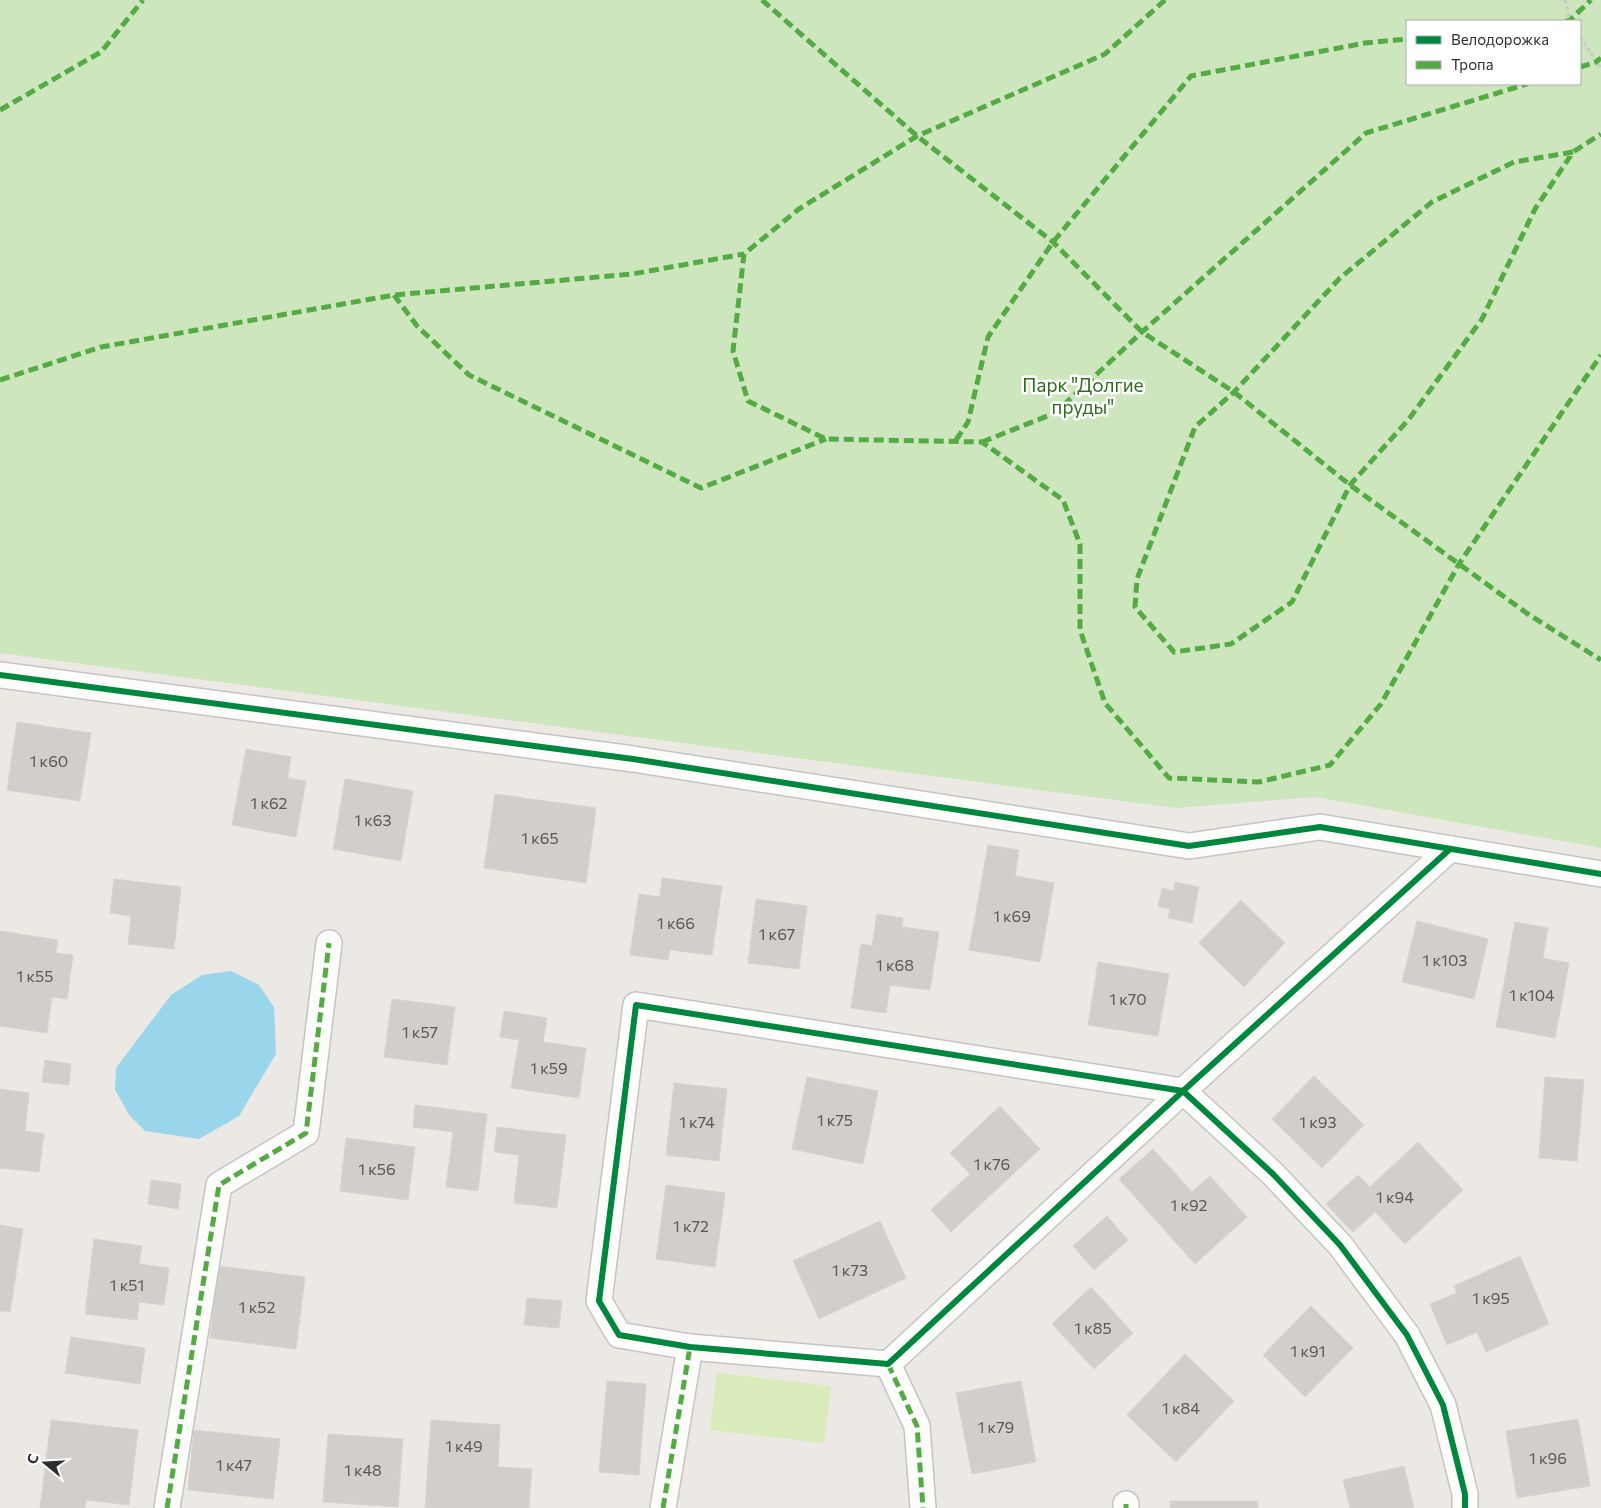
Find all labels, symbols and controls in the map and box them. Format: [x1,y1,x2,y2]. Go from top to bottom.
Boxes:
legend [1406,20,1581,85]
text: Велодорожка [1451,30,1549,48]
text: Тропа [1451,55,1493,73]
park label: Парк "Долгие пруды" [1022,373,1144,418]
house number: 1 к60 [30,751,68,770]
house number: 1 к62 [250,793,288,812]
house number: 1 к63 [354,810,392,829]
house number: 1 к65 [521,828,559,847]
house number: 1 к69 [993,906,1031,925]
house number: 1 к66 [657,913,695,932]
house number: 1 к67 [759,924,795,943]
house number: 1 к103 [1423,950,1467,969]
house number: 1 к68 [876,955,914,974]
house number: 1 к55 [17,966,53,985]
house number: 1 к104 [1509,985,1555,1004]
house number: 1 к70 [1109,989,1147,1008]
house number: 1 к57 [402,1022,438,1041]
house number: 1 к59 [530,1058,568,1077]
house number: 1 к75 [817,1110,853,1129]
house number: 1 к74 [679,1112,715,1131]
house number: 1 к93 [1299,1112,1337,1131]
house number: 1 к76 [974,1154,1010,1173]
house number: 1 к56 [358,1159,396,1178]
house number: 1 к94 [1376,1187,1414,1206]
house number: 1 к92 [1170,1195,1208,1214]
house number: 1 к72 [673,1216,709,1235]
house number: 1 к73 [832,1260,868,1279]
house number: 1 к51 [110,1275,144,1294]
house number: 1 к95 [1472,1288,1510,1307]
house number: 1 к52 [239,1297,275,1316]
house number: 1 к85 [1074,1318,1112,1337]
house number: 1 к91 [1290,1341,1326,1360]
house number: 1 к84 [1162,1398,1200,1417]
house number: 1 к79 [978,1417,1014,1436]
house number: 1 к49 [445,1436,483,1455]
north arrow [20,1438,70,1488]
house number: 1 к96 [1529,1448,1567,1467]
text: С [23,1452,42,1466]
house number: 1 к47 [216,1455,252,1474]
house number: 1 к48 [344,1460,382,1479]

